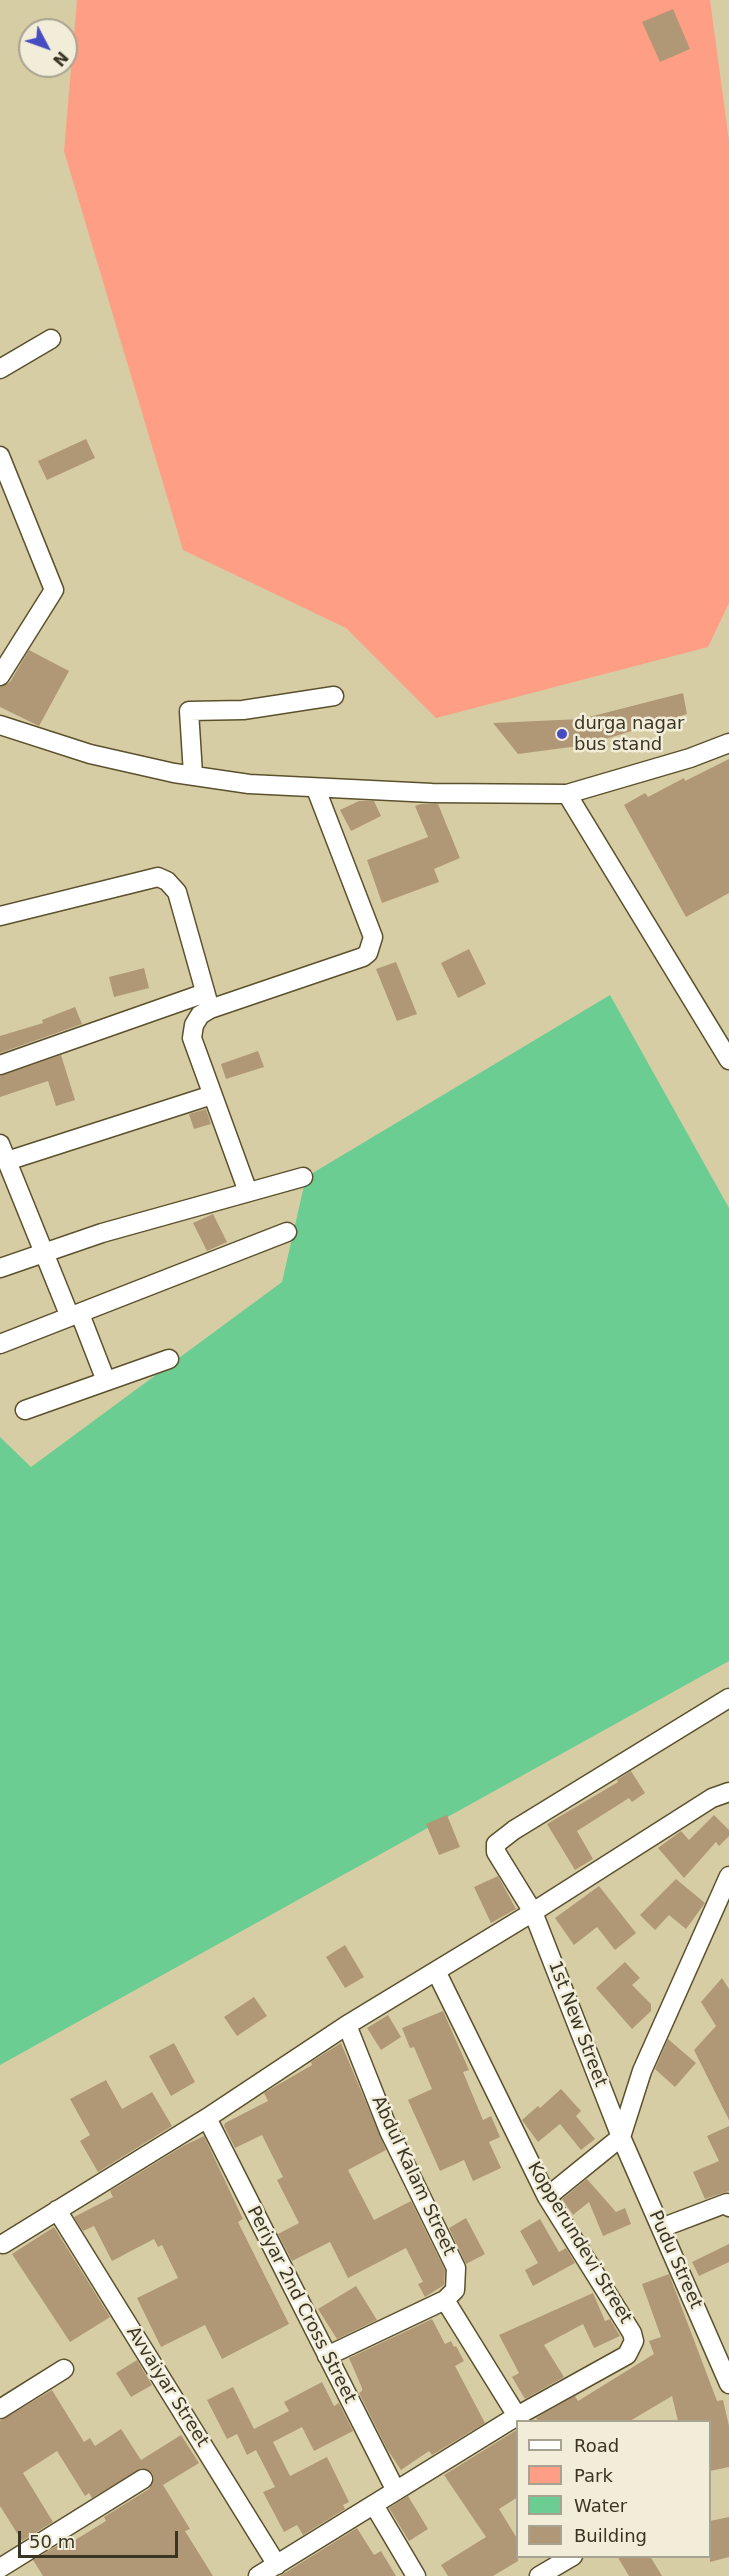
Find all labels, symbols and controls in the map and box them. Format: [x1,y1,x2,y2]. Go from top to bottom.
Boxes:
north arrow [18,18,78,78]
text: N [49,48,72,70]
place label: durga nagar bus stand [574,713,684,756]
marker: durga nagar bus stand [555,727,569,741]
street label: 1st New Street [543,1958,611,2090]
street label: Abdul Kalam Street [366,2093,460,2259]
street label: Kopperundevi Street [522,2158,636,2328]
street label: Periyar 2nd Cross Street [242,2203,360,2407]
street label: Pudu Street [644,2208,706,2312]
street label: Avvaiyar Street [121,2323,213,2451]
legend [516,2420,711,2558]
text: Road [574,2435,619,2456]
text: Park [574,2465,613,2486]
text: Water [574,2495,627,2516]
scale bar [21,2519,182,2557]
text: Building [574,2525,647,2546]
text: 50 m [29,2531,75,2552]

